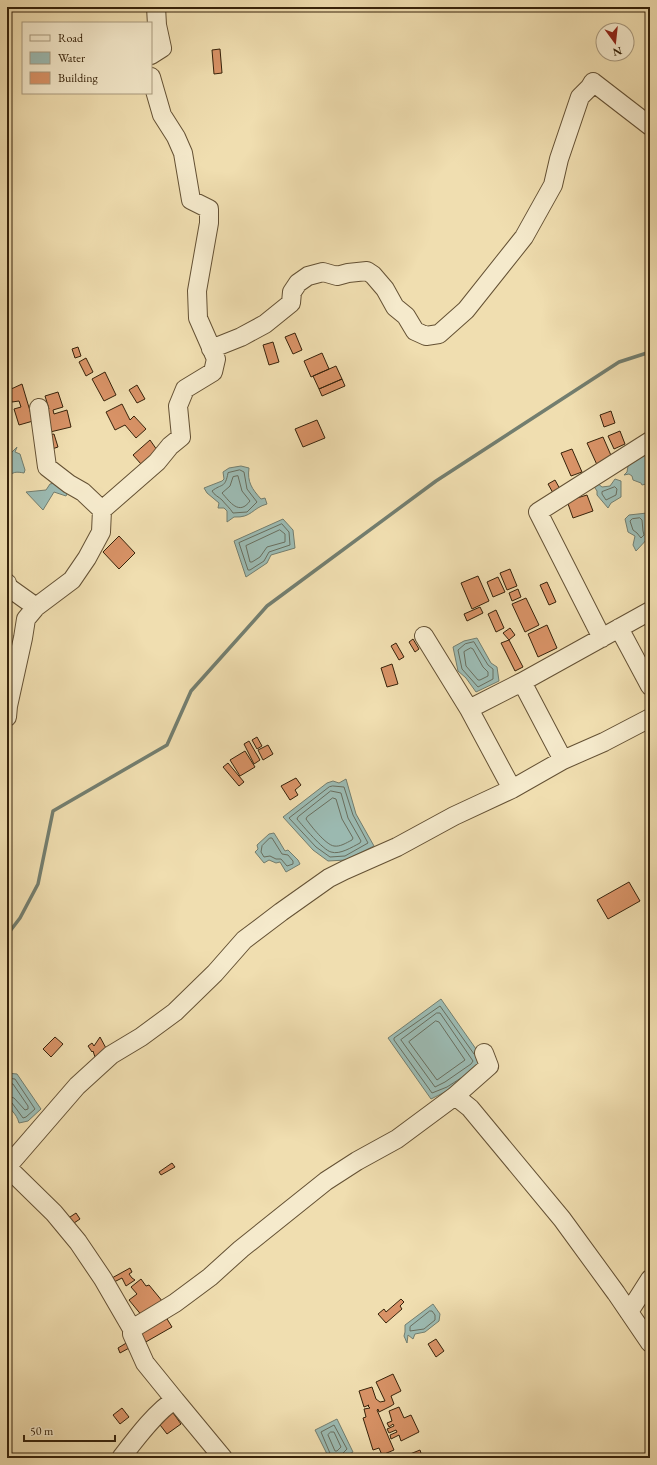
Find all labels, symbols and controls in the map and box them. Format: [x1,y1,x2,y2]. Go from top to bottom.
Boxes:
legend [22,22,152,94]
north arrow [595,22,635,62]
text: Road [58,30,84,46]
text: N [611,44,624,60]
text: Water [58,50,85,66]
text: Building [58,70,99,86]
scale bar [24,1417,115,1443]
text: 50 m [30,1423,54,1439]

